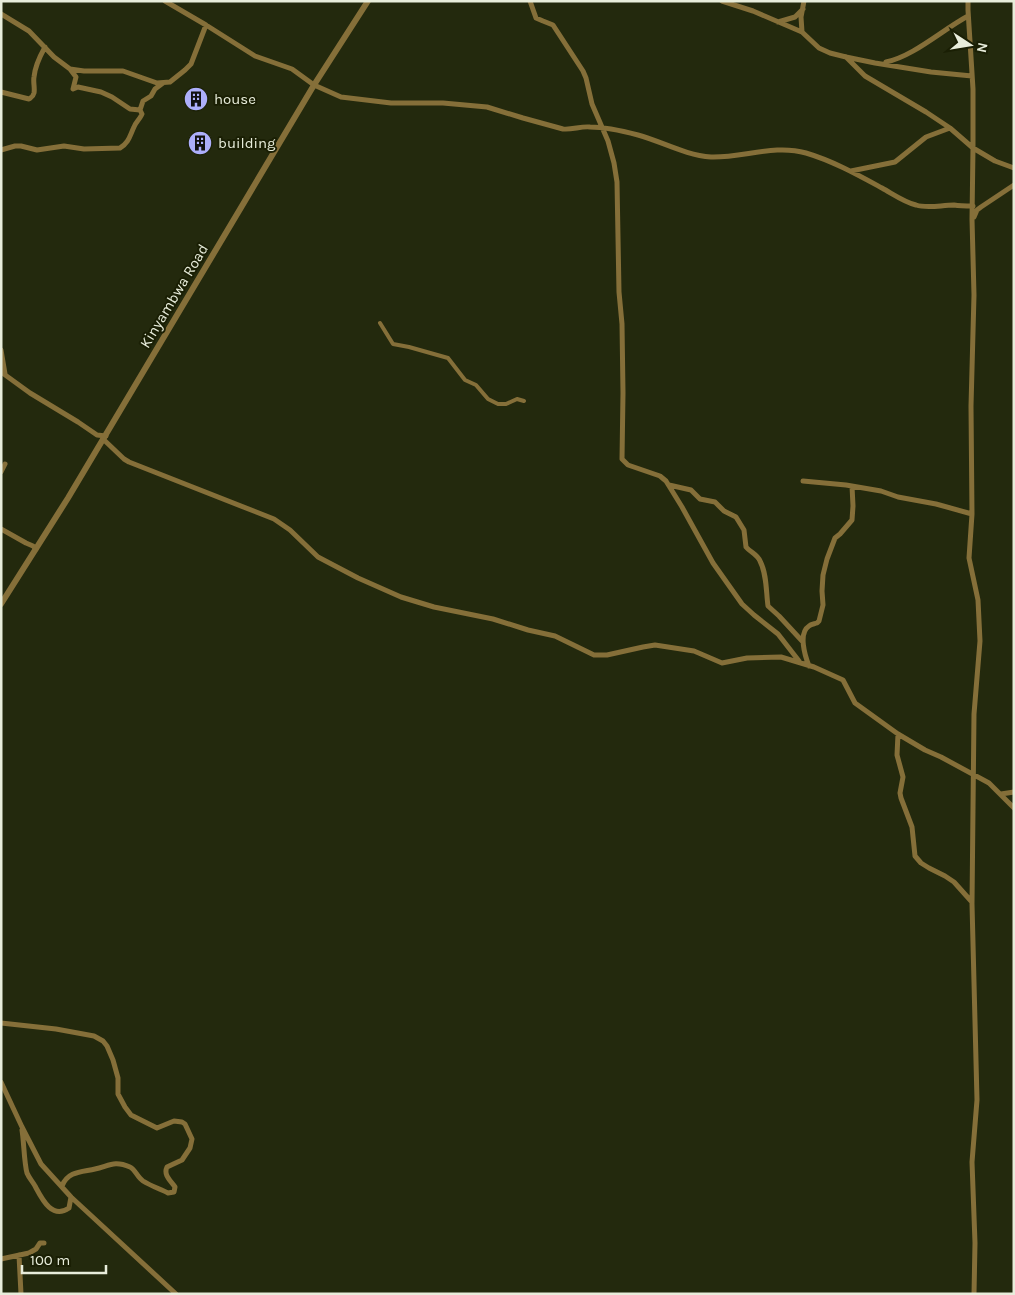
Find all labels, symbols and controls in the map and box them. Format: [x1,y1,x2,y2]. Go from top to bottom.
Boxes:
north arrow [945,20,995,70]
text: N [973,41,992,54]
building icon: house [183,86,209,112]
place label: house [214,90,256,108]
building icon: building [187,130,213,156]
place label: building [218,134,276,152]
street label: Kinyambwa Road [136,241,212,351]
scale bar [22,1242,106,1274]
text: 100 m [30,1251,70,1269]

